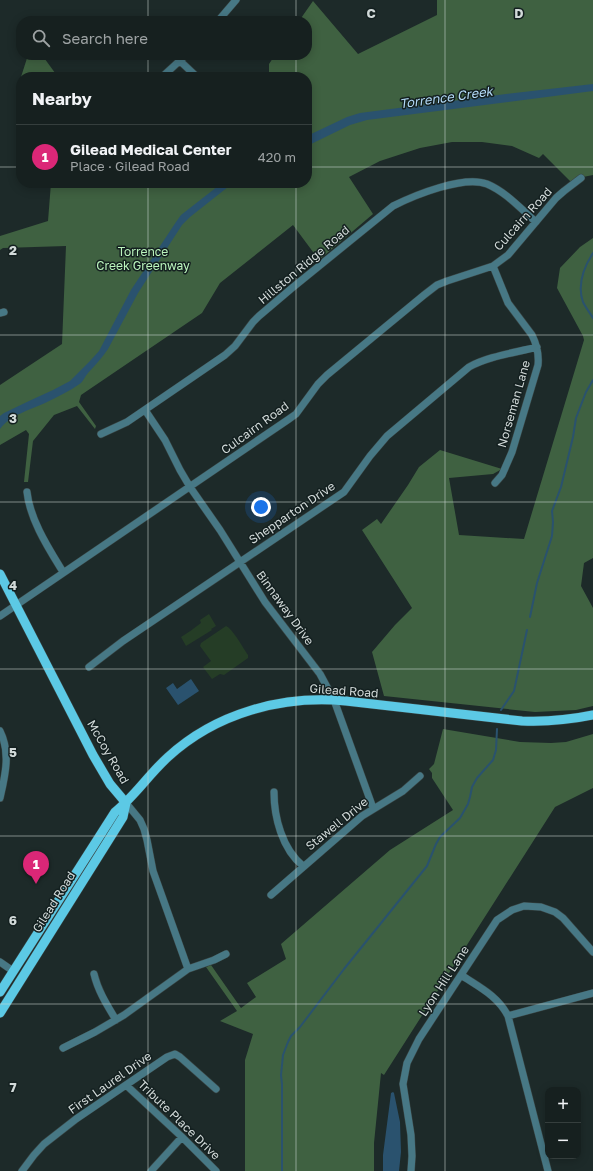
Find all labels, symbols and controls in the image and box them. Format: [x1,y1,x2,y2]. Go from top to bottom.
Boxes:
text: C [366,5,376,21]
text: D [514,5,524,21]
search box [16,16,312,60]
icon: search [30,27,52,49]
text: Search here [62,29,148,47]
water label: Torrence Creek [398,82,495,111]
text: Nearby [32,88,92,109]
text: Gilead Medical Center [70,140,232,158]
text: 1 [42,149,48,165]
text: 420 m [258,149,296,165]
text: Place · Gilead Road [70,158,190,174]
street label: Culcairn Road [490,184,555,253]
street label: Hillston Ridge Road [255,222,352,307]
text: 2 [9,242,17,258]
park label: Torrence Creek Greenway [96,244,190,273]
street label: Norseman Lane [494,358,533,449]
street label: Culcairn Road [218,398,292,457]
text: 3 [9,410,17,426]
street label: Shepparton Drive [246,478,338,547]
your location [251,497,271,517]
street label: Binnaway Drive [253,568,317,648]
text: 4 [9,577,17,593]
street label: Gilead Road [309,681,379,700]
street label: McCoy Road [84,717,133,786]
text: 5 [9,744,17,760]
street label: Stawell Drive [302,794,371,853]
pin: 1 [23,851,49,884]
street label: Gilead Road [29,869,78,935]
text: 6 [9,912,17,928]
street label: Lyon Hill Lane [415,943,472,1019]
street label: First Laurel Drive [65,1048,154,1117]
street label: Tribute Place Drive [135,1077,224,1163]
text: 7 [9,1079,17,1095]
map controls [545,1087,581,1159]
button: + [545,1087,581,1123]
button: − [545,1123,581,1159]

